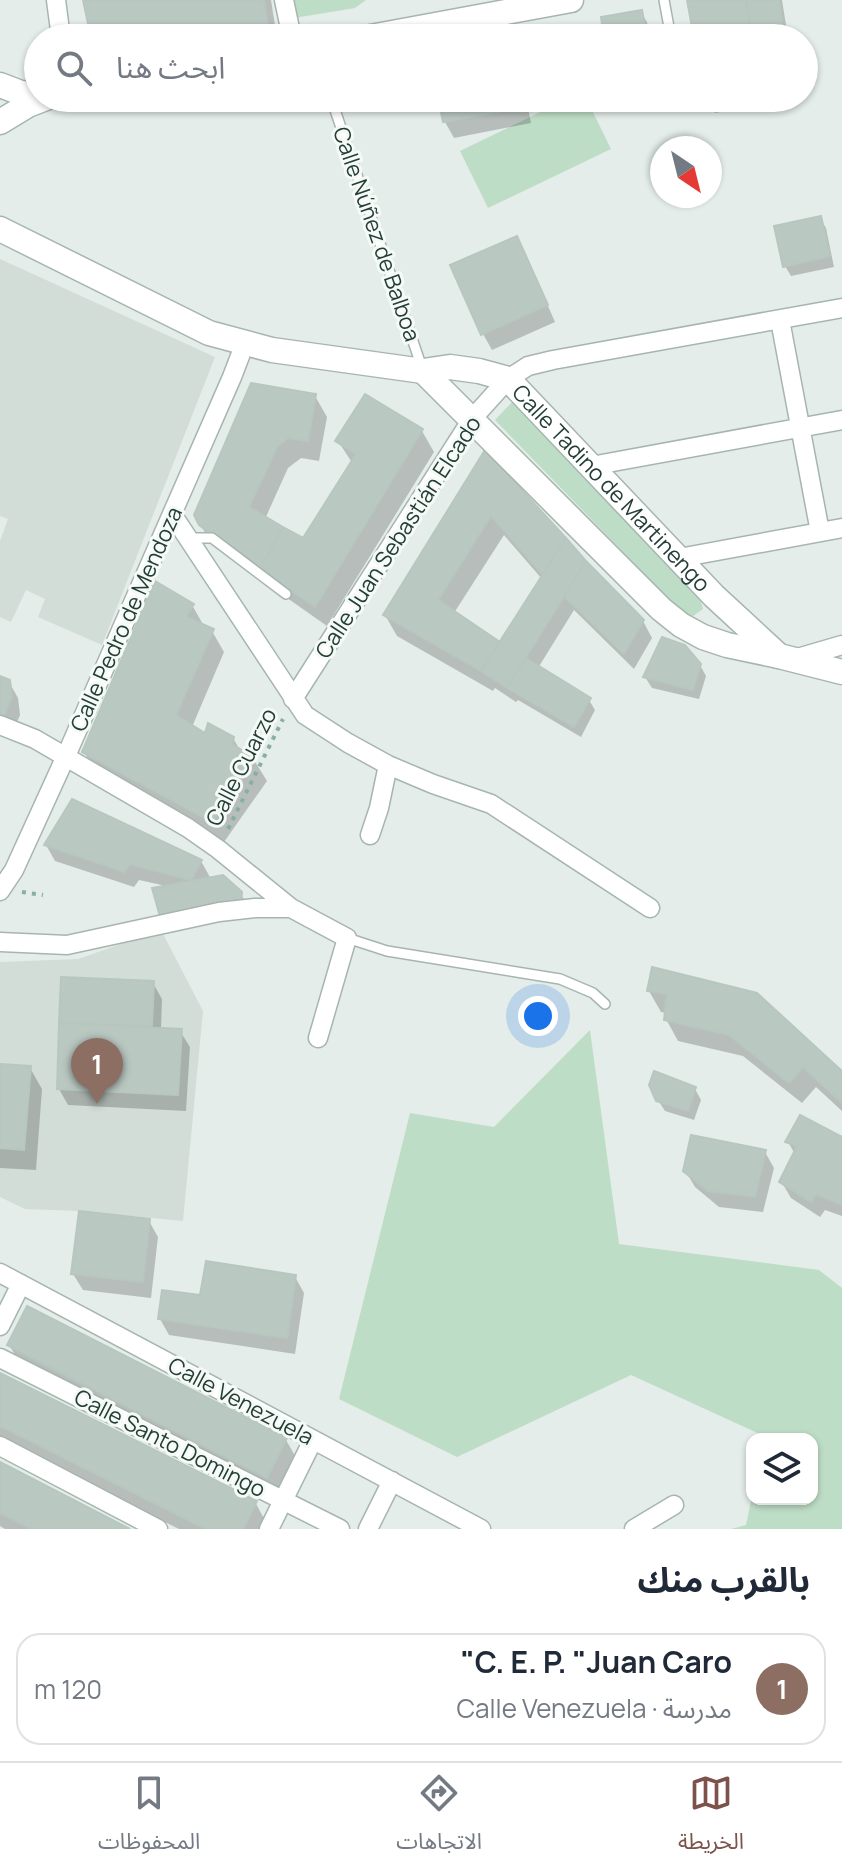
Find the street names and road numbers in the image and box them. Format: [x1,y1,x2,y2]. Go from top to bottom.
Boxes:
street label: Calle Núñez de Balboa [326,123,428,345]
street label: Calle Tadino de Martinengo [506,378,717,598]
street label: Calle Juan Sebastián Elcado [308,410,488,664]
street label: Calle Pedro de Mendoza [63,502,189,736]
street label: Calle Cuarzo [199,703,283,831]
street label: Calle Venezuela [163,1350,319,1452]
street label: Calle Santo Domingo [69,1382,271,1504]

